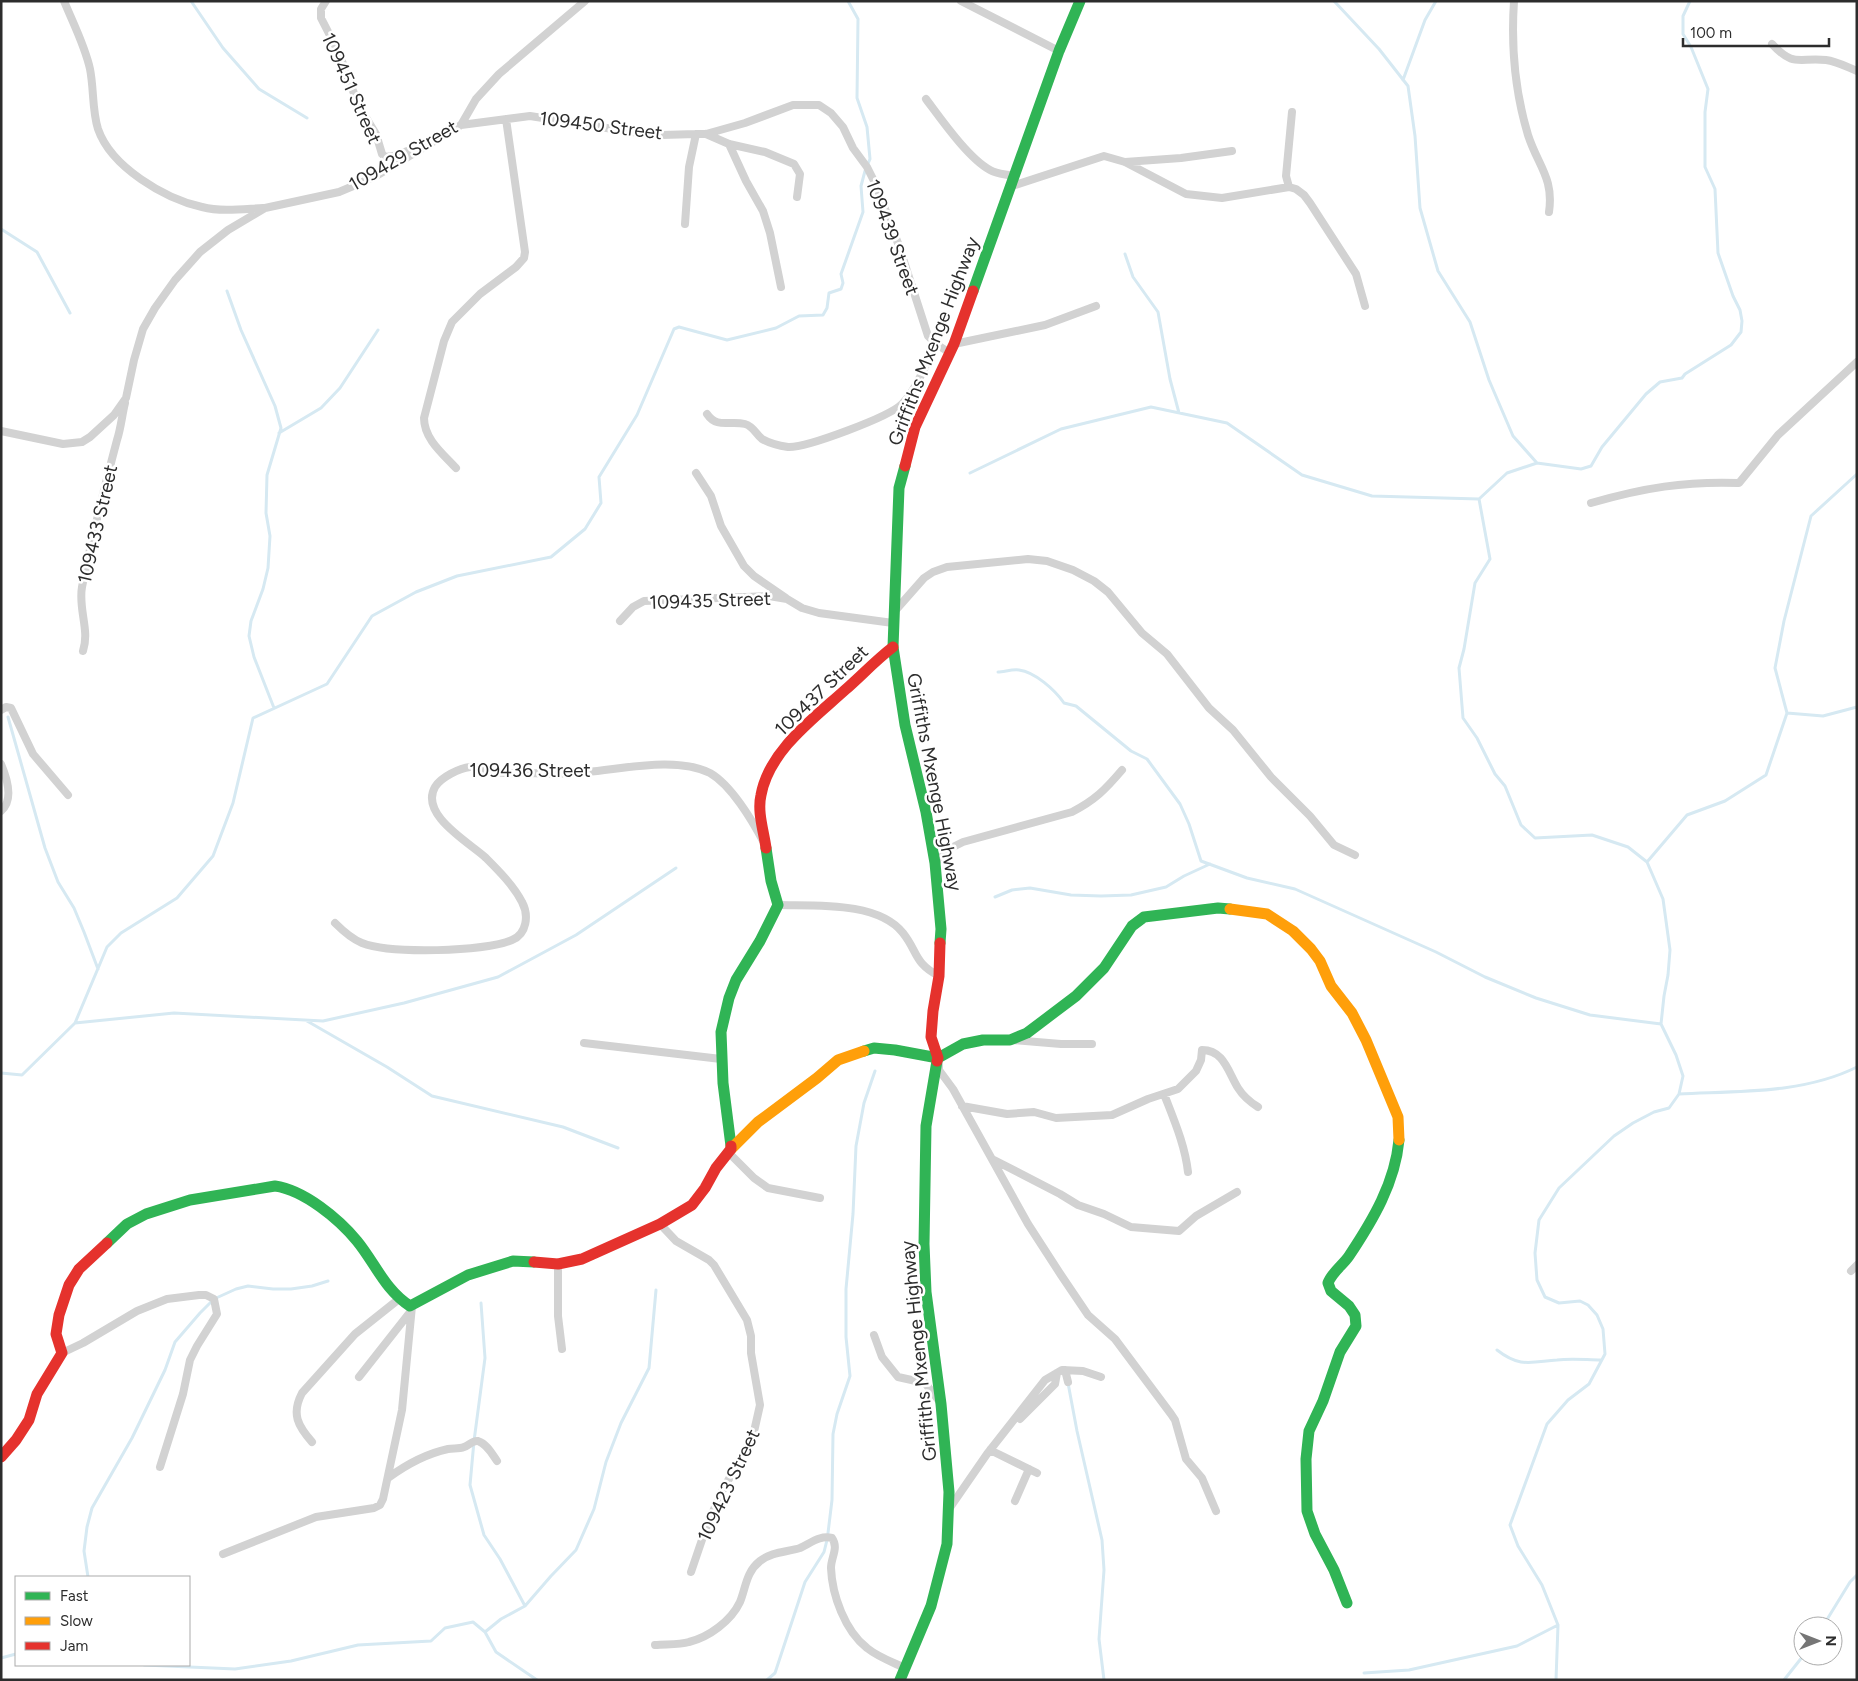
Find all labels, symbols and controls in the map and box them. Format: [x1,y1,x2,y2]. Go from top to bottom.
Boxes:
scale bar [1683,15,1829,47]
text: 100 m [1690,24,1732,42]
street label: 109451 Street [317,29,386,147]
street label: 109450 Street [538,107,664,144]
street label: 109429 Street [345,115,462,196]
street label: 109439 Street [861,176,924,298]
street label: Griffiths Mxenge Highway [883,234,984,449]
street label: 109433 Street [73,463,122,586]
street label: 109435 Street [649,587,771,614]
street label: 109437 Street [770,640,873,741]
street label: Griffiths Mxenge Highway [902,671,967,893]
street label: 109436 Street [469,759,591,782]
street label: Griffiths Mxenge Highway [895,1239,942,1462]
street label: 109423 Street [692,1425,765,1545]
legend [15,1576,190,1666]
text: Fast [60,1587,89,1605]
text: Slow [60,1612,93,1630]
north arrow [1793,1616,1843,1666]
text: N [1822,1636,1839,1646]
text: Jam [60,1637,88,1655]

